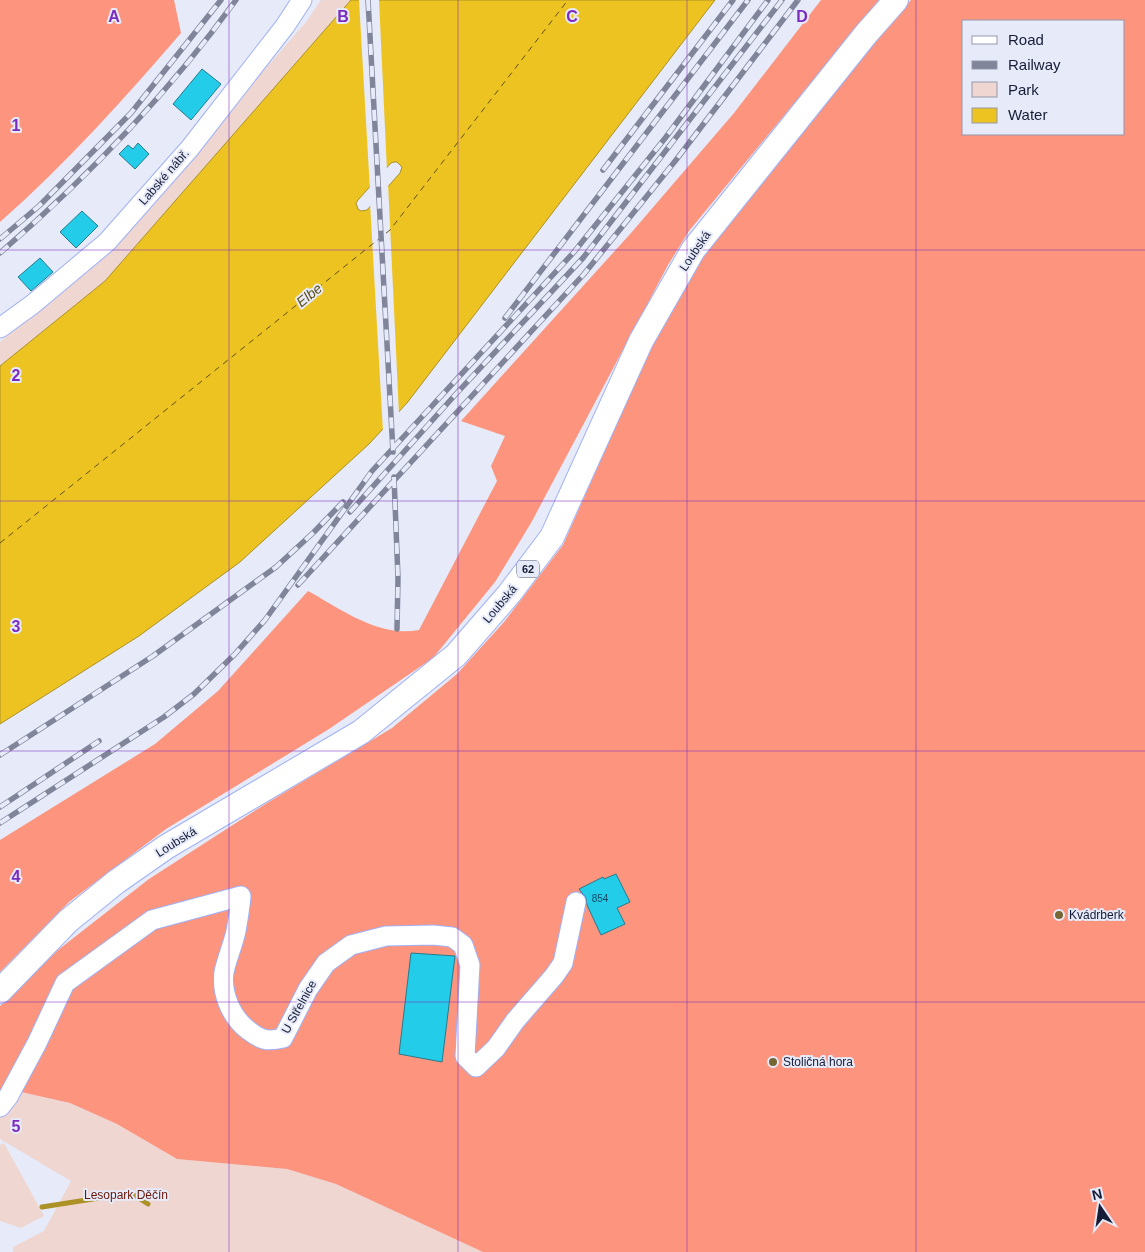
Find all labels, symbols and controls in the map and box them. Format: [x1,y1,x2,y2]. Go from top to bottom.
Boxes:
text: A [108,8,120,25]
text: B [337,8,349,25]
text: C [566,8,578,25]
text: D [796,8,808,25]
legend [962,20,1125,135]
text: Road [1008,31,1044,48]
text: Railway [1008,56,1061,73]
text: Park [1008,81,1039,98]
text: Water [1008,106,1047,123]
text: 1 [12,117,21,134]
street label: Labské nábř. [136,146,192,208]
street label: Loubská [677,228,714,274]
water label: Elbe [293,280,325,310]
text: 2 [12,367,21,384]
road number: 62 [517,560,539,578]
street label: Loubská [480,582,520,626]
text: 3 [12,618,21,635]
street label: Loubská [153,824,199,860]
text: 4 [12,868,21,885]
house number: 854 [592,893,609,904]
place label: Kvádrberk [1069,908,1125,922]
marker: Kvádrberk [1053,909,1065,921]
street label: U Střelnice [279,978,320,1036]
place label: Stoličná hora [783,1055,853,1069]
marker: Stoličná hora [767,1056,779,1068]
text: 5 [12,1118,21,1135]
north arrow [1075,1182,1125,1232]
text: N [1090,1185,1104,1203]
park label: Lesopark Děčín [84,1188,168,1202]

